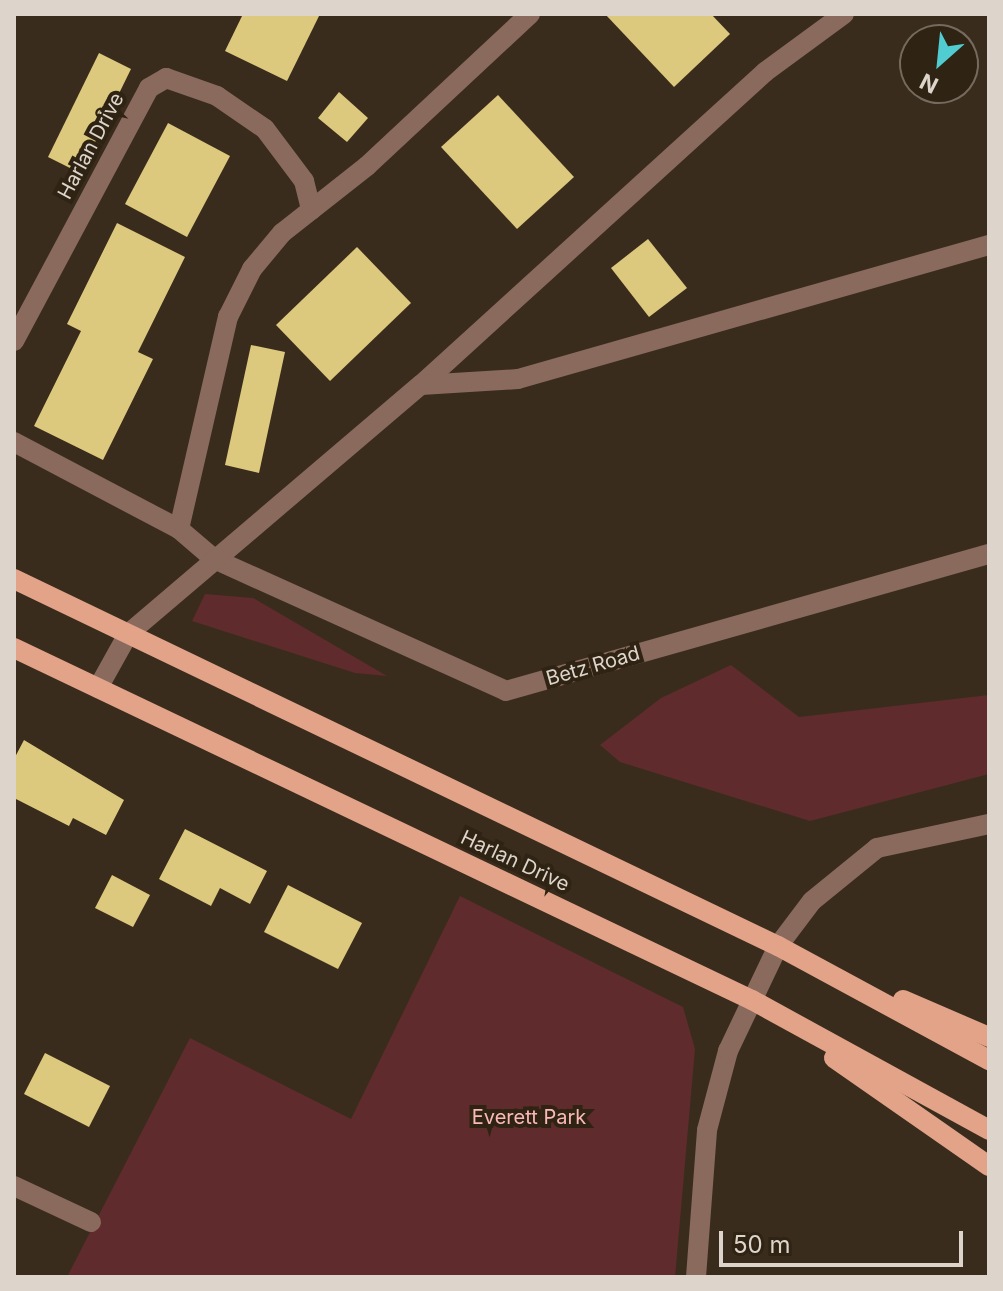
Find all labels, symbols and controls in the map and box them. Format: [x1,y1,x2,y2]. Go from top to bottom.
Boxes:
north arrow [899,24,979,104]
text: N [916,68,942,99]
street label: Harlan Drive [53,89,129,203]
street label: Betz Road [543,641,643,691]
street label: Harlan Drive [457,825,573,897]
park label: Everett Park [472,1105,586,1129]
scale bar [723,1215,967,1265]
text: 50 m [733,1230,791,1259]

